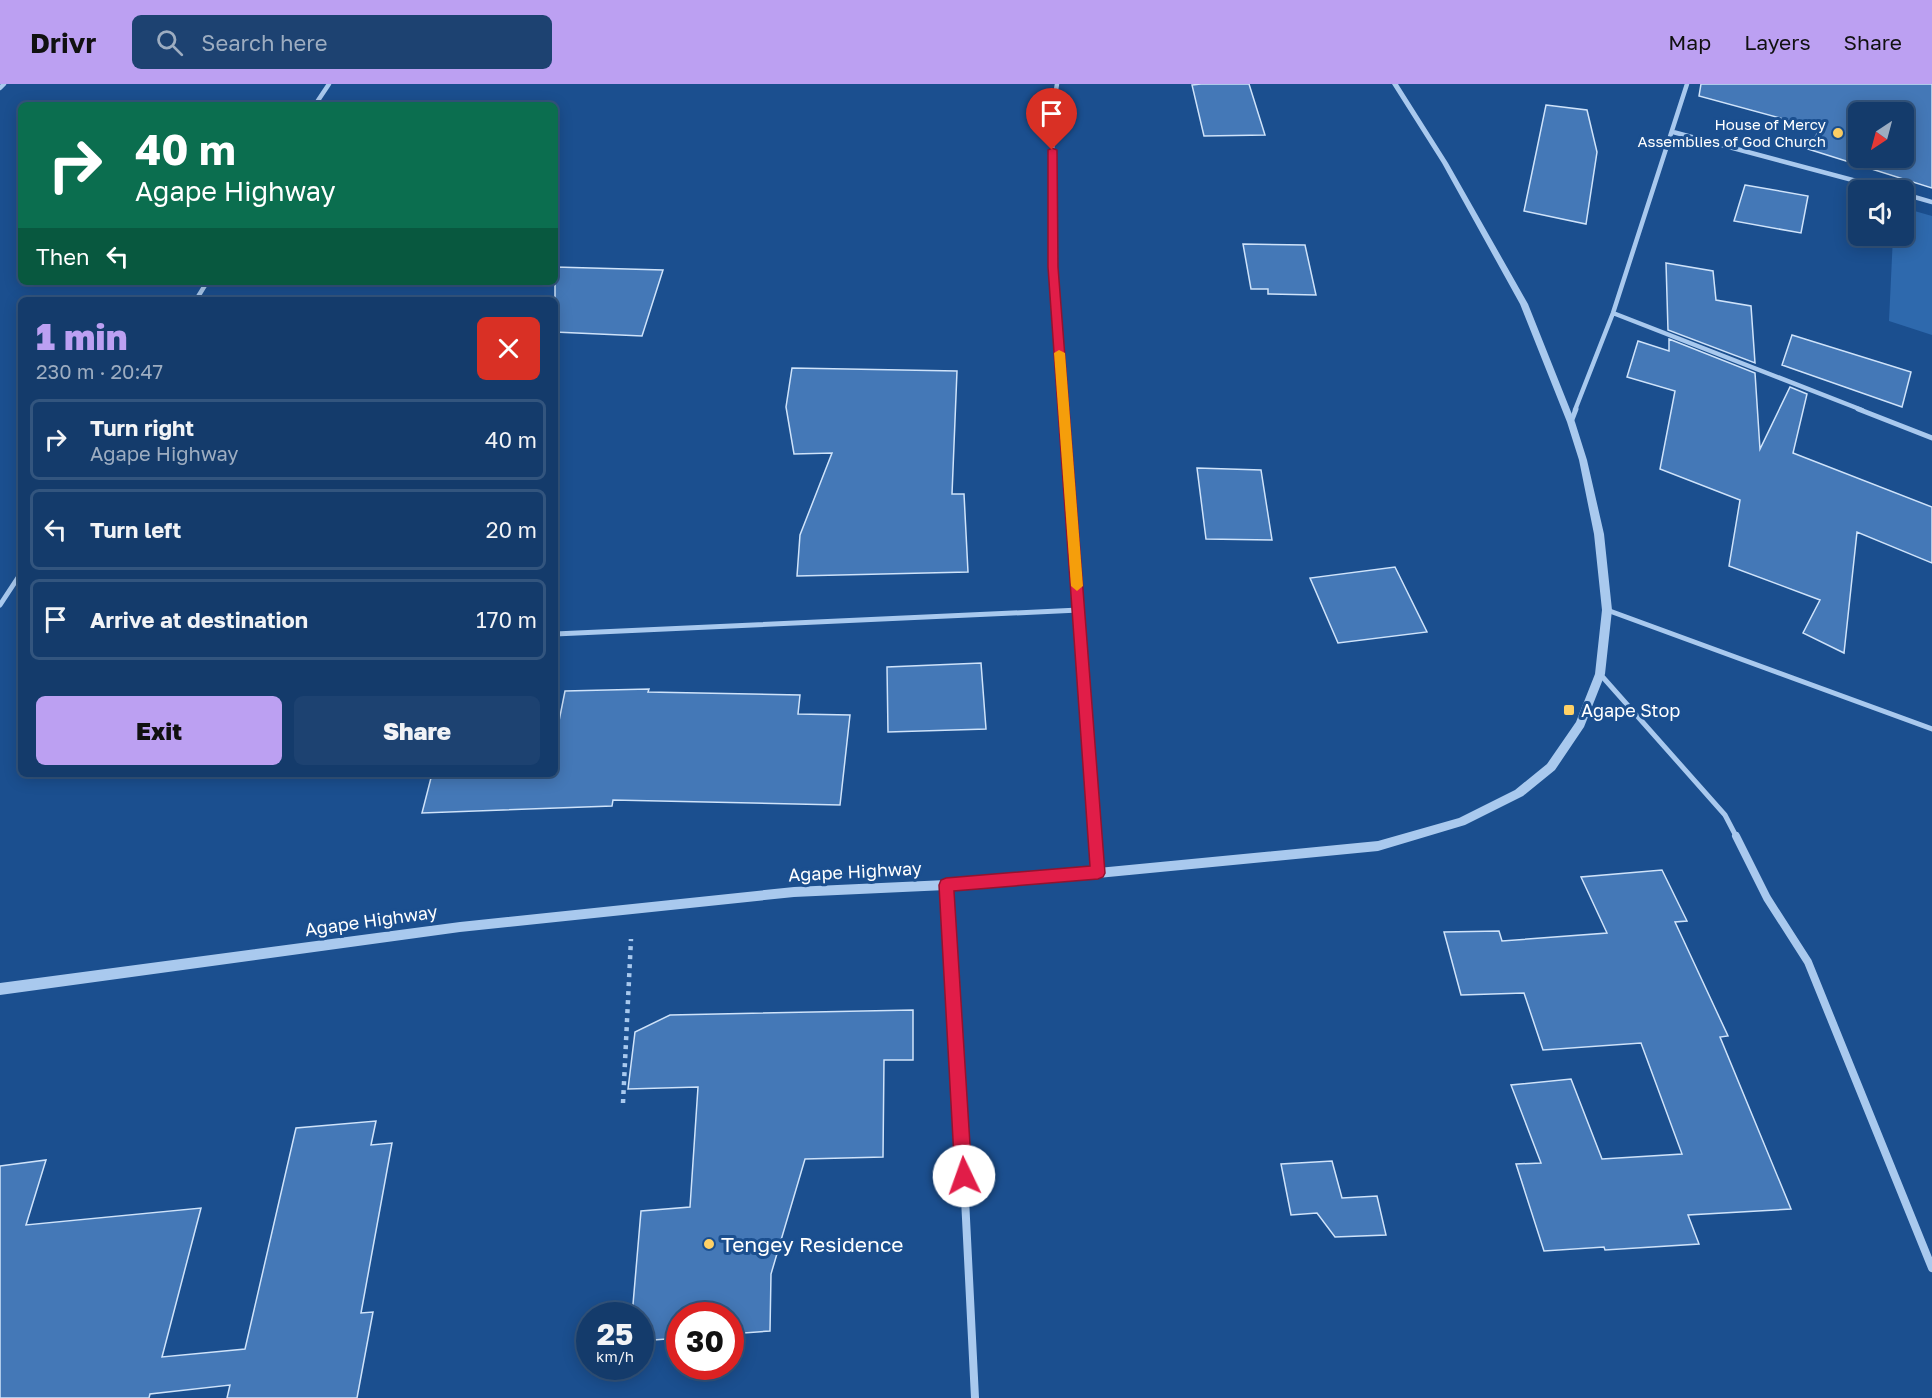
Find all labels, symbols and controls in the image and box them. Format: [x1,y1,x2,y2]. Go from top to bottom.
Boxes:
search box [132,15,552,69]
text: Drivr [30,26,96,59]
icon: search [153,26,186,59]
text: Search here [201,29,327,56]
text: Map [1668,29,1711,55]
text: Layers [1744,29,1811,55]
text: Share [1844,29,1902,55]
pin [1026,88,1077,150]
icon: arrive [1035,97,1068,130]
north arrow [1848,102,1914,168]
map controls [1848,102,1914,246]
place label: House of Mercy Assemblies of God Church [1637,115,1827,150]
text: 40 m [135,124,236,174]
icon: right [36,126,114,204]
marker: House of Mercy Assemblies of God Church [1831,126,1845,140]
text: Agape Highway [135,175,336,207]
button: sound [1848,180,1914,246]
icon: left [101,240,134,273]
text: Then [36,243,89,270]
text: 1 min [36,315,127,358]
button: close [477,317,540,380]
text: 230 m · 20:47 [36,359,163,383]
text: Turn right [90,414,194,441]
icon: right [39,423,72,456]
text: 40 m [485,426,537,453]
text: Agape Highway [90,441,239,465]
icon: left [39,513,72,546]
text: Turn left [90,516,181,543]
text: 20 m [486,516,537,543]
icon: arrive [39,603,72,636]
text: Arrive at destination [90,606,308,633]
text: 170 m [476,606,537,633]
button: Exit [36,696,282,765]
button: Share [294,696,540,765]
place label: Agape Stop [1581,699,1680,721]
marker: Agape Stop [1562,703,1576,717]
street label: Agape Highway [788,857,922,885]
street label: Agape Highway [303,900,439,940]
position arrow [932,1144,996,1208]
place label: Tengey Residence [721,1231,904,1257]
marker: Tengey Residence [702,1237,716,1251]
speed limit sign: 30 [666,1302,744,1380]
text: 25 [597,1316,633,1352]
text: km/h [596,1347,634,1365]

